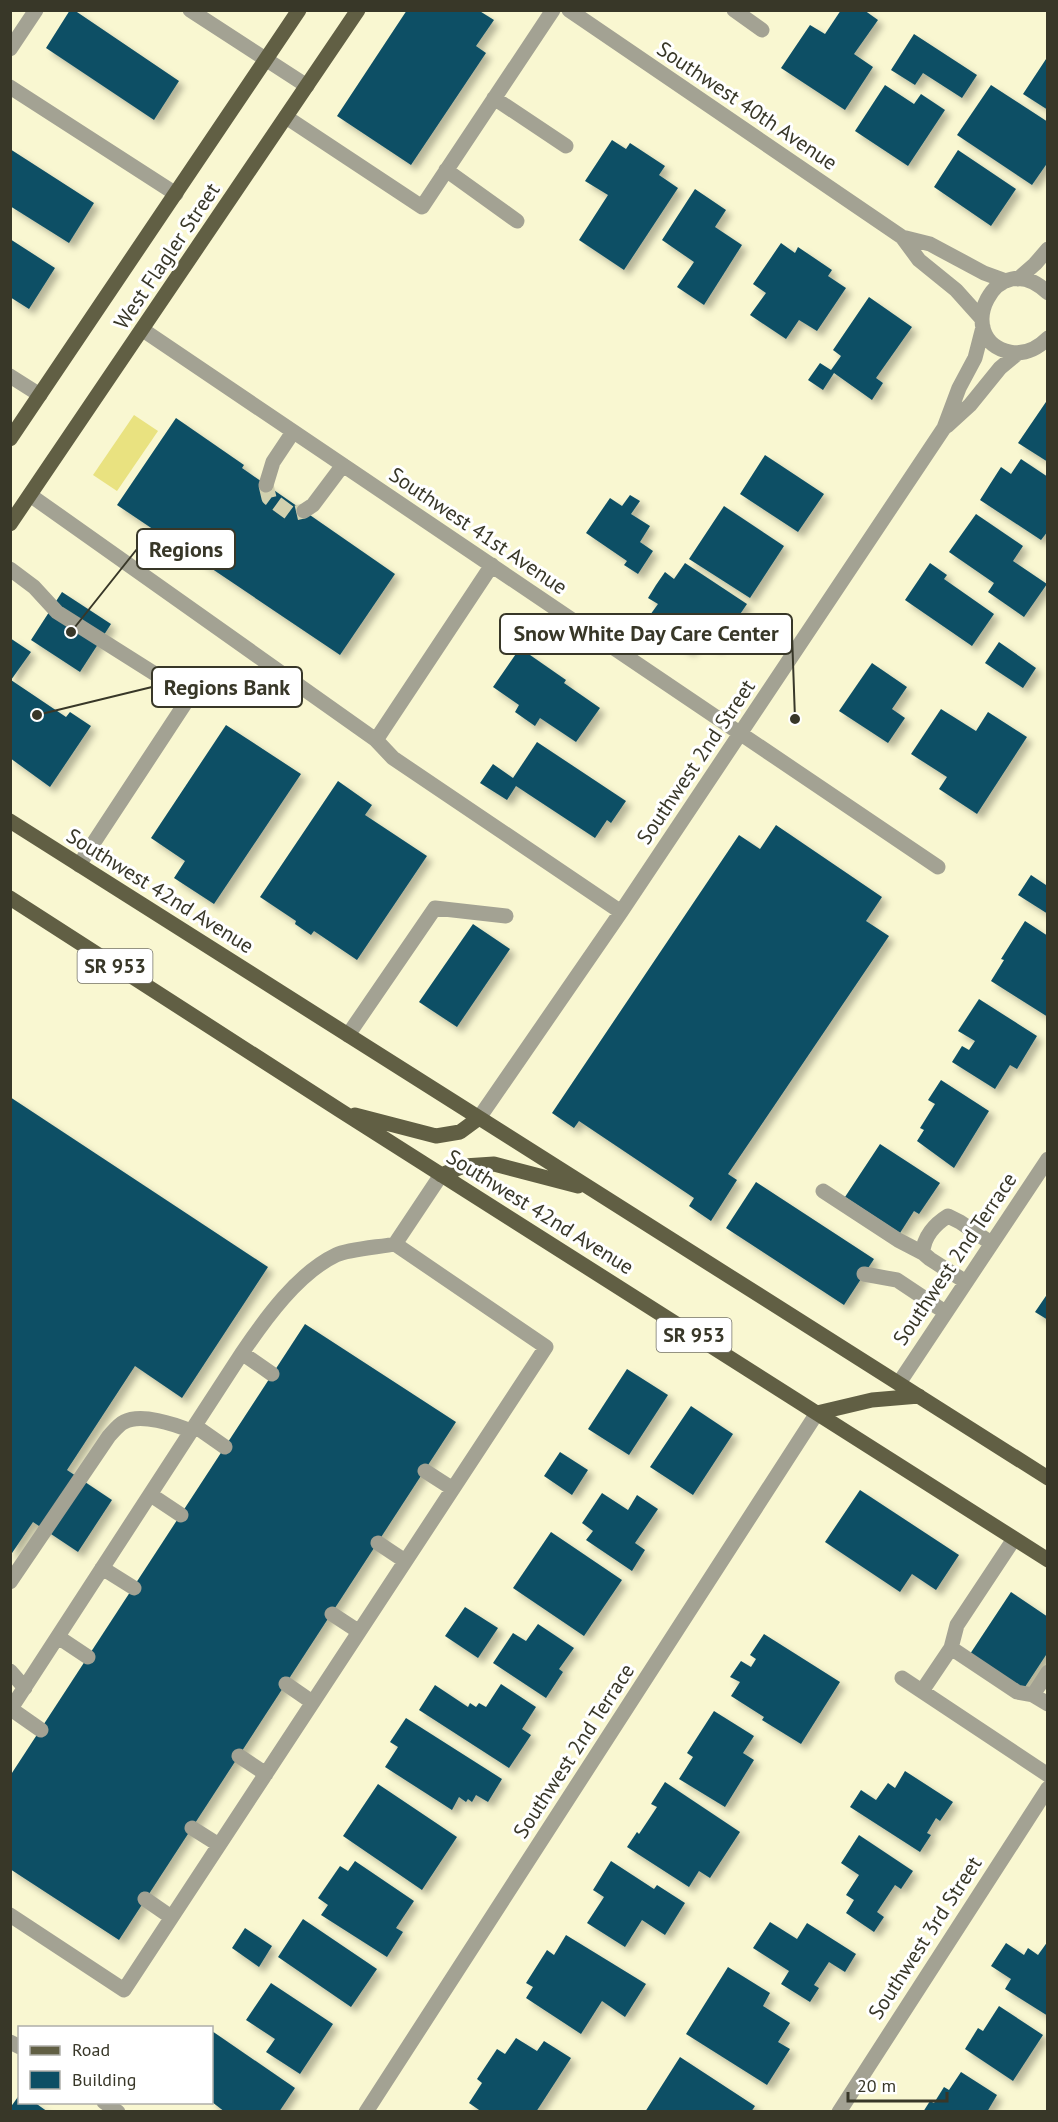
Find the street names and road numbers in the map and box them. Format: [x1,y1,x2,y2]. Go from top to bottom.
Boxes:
street label: Southwest 40th Avenue [652,35,843,176]
street label: West Flagler Street [108,177,225,334]
street label: Southwest 41st Avenue [384,461,573,600]
street label: Southwest 2nd Street [630,674,761,849]
street label: Southwest 42nd Avenue [62,822,259,959]
road number: SR 953 [78,949,152,983]
street label: Southwest 42nd Avenue [442,1143,639,1280]
street label: Southwest 2nd Terrace [887,1167,1023,1350]
road number: SR 953 [656,1318,732,1352]
street label: Southwest 2nd Terrace [507,1658,640,1843]
street label: Southwest 3rd Street [862,1851,987,2024]

